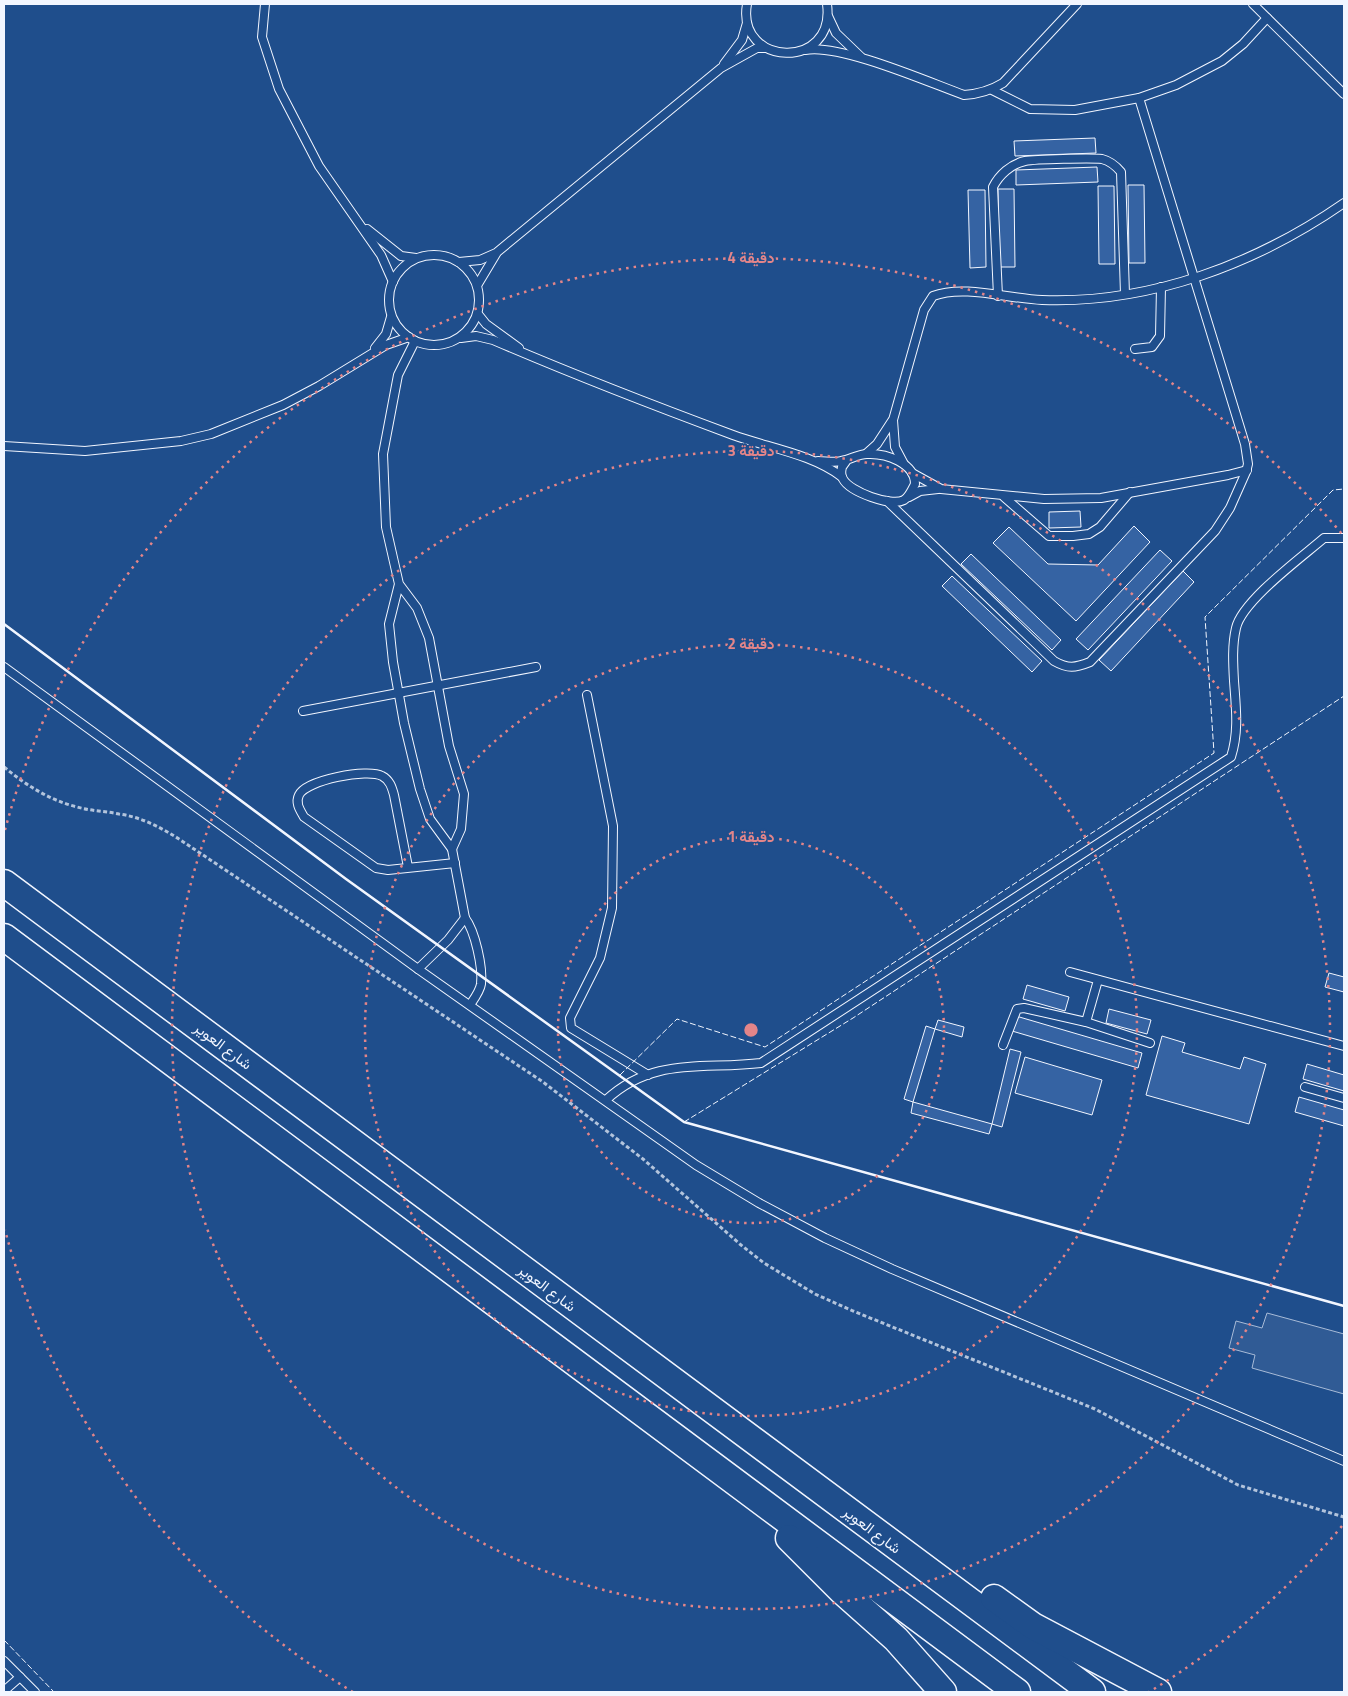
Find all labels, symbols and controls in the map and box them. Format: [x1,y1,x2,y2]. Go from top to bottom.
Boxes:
text: 4 دقيقة [727,246,775,269]
text: 3 دقيقة [727,439,775,462]
text: 2 دقيقة [727,632,775,655]
text: 1 دقيقة [727,825,775,848]
street label: شارع العوير [189,1015,257,1075]
centre of rings [742,1021,760,1039]
street label: شارع العوير [513,1257,581,1317]
street label: شارع العوير [838,1499,906,1559]

